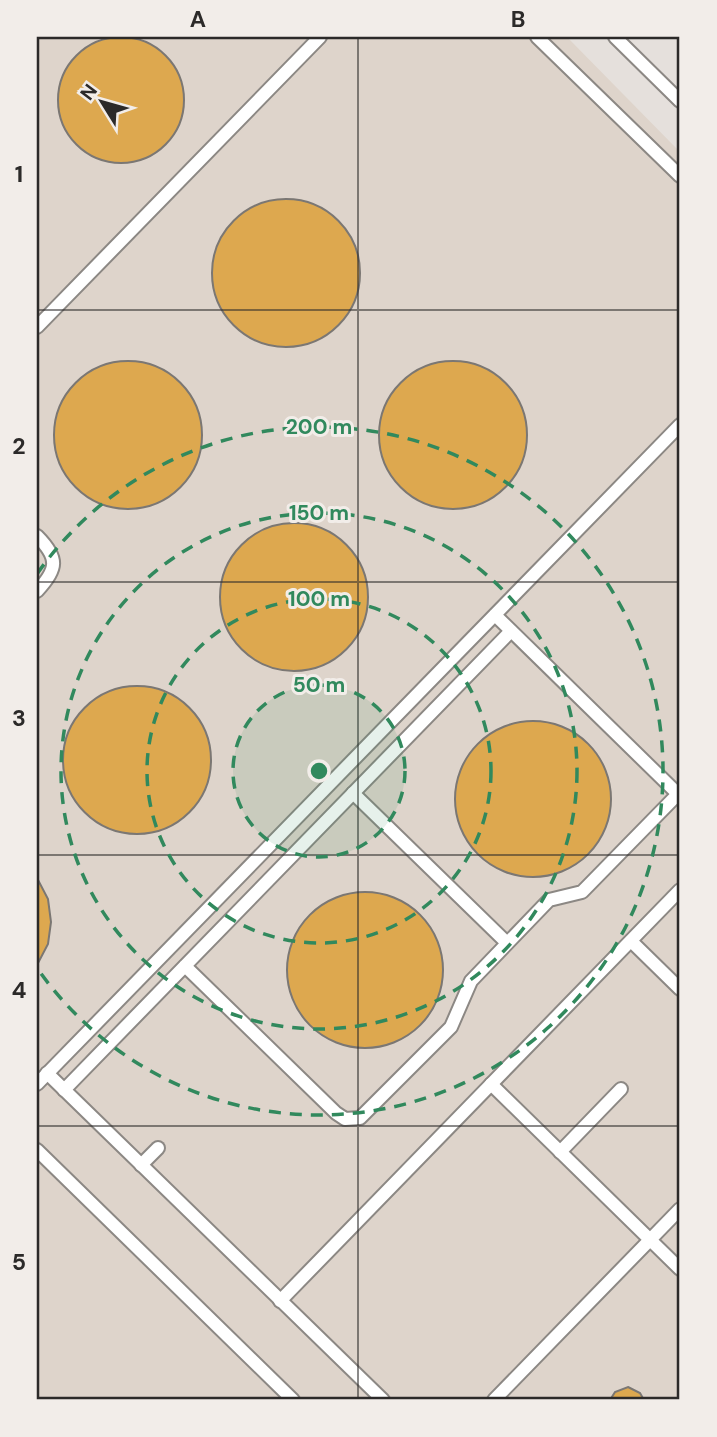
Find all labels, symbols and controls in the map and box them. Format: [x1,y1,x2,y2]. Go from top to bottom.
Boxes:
text: A [190,4,206,34]
text: B [511,4,525,34]
north arrow [66,66,136,136]
text: N [75,79,103,105]
text: 1 [15,159,23,189]
text: 200 m [286,413,352,441]
text: 2 [12,431,26,461]
text: 150 m [289,499,349,527]
text: 100 m [288,585,350,613]
text: 50 m [293,671,345,699]
text: 3 [12,703,26,733]
centre of rings [307,759,331,783]
text: 4 [12,975,27,1005]
text: 5 [12,1247,26,1277]

